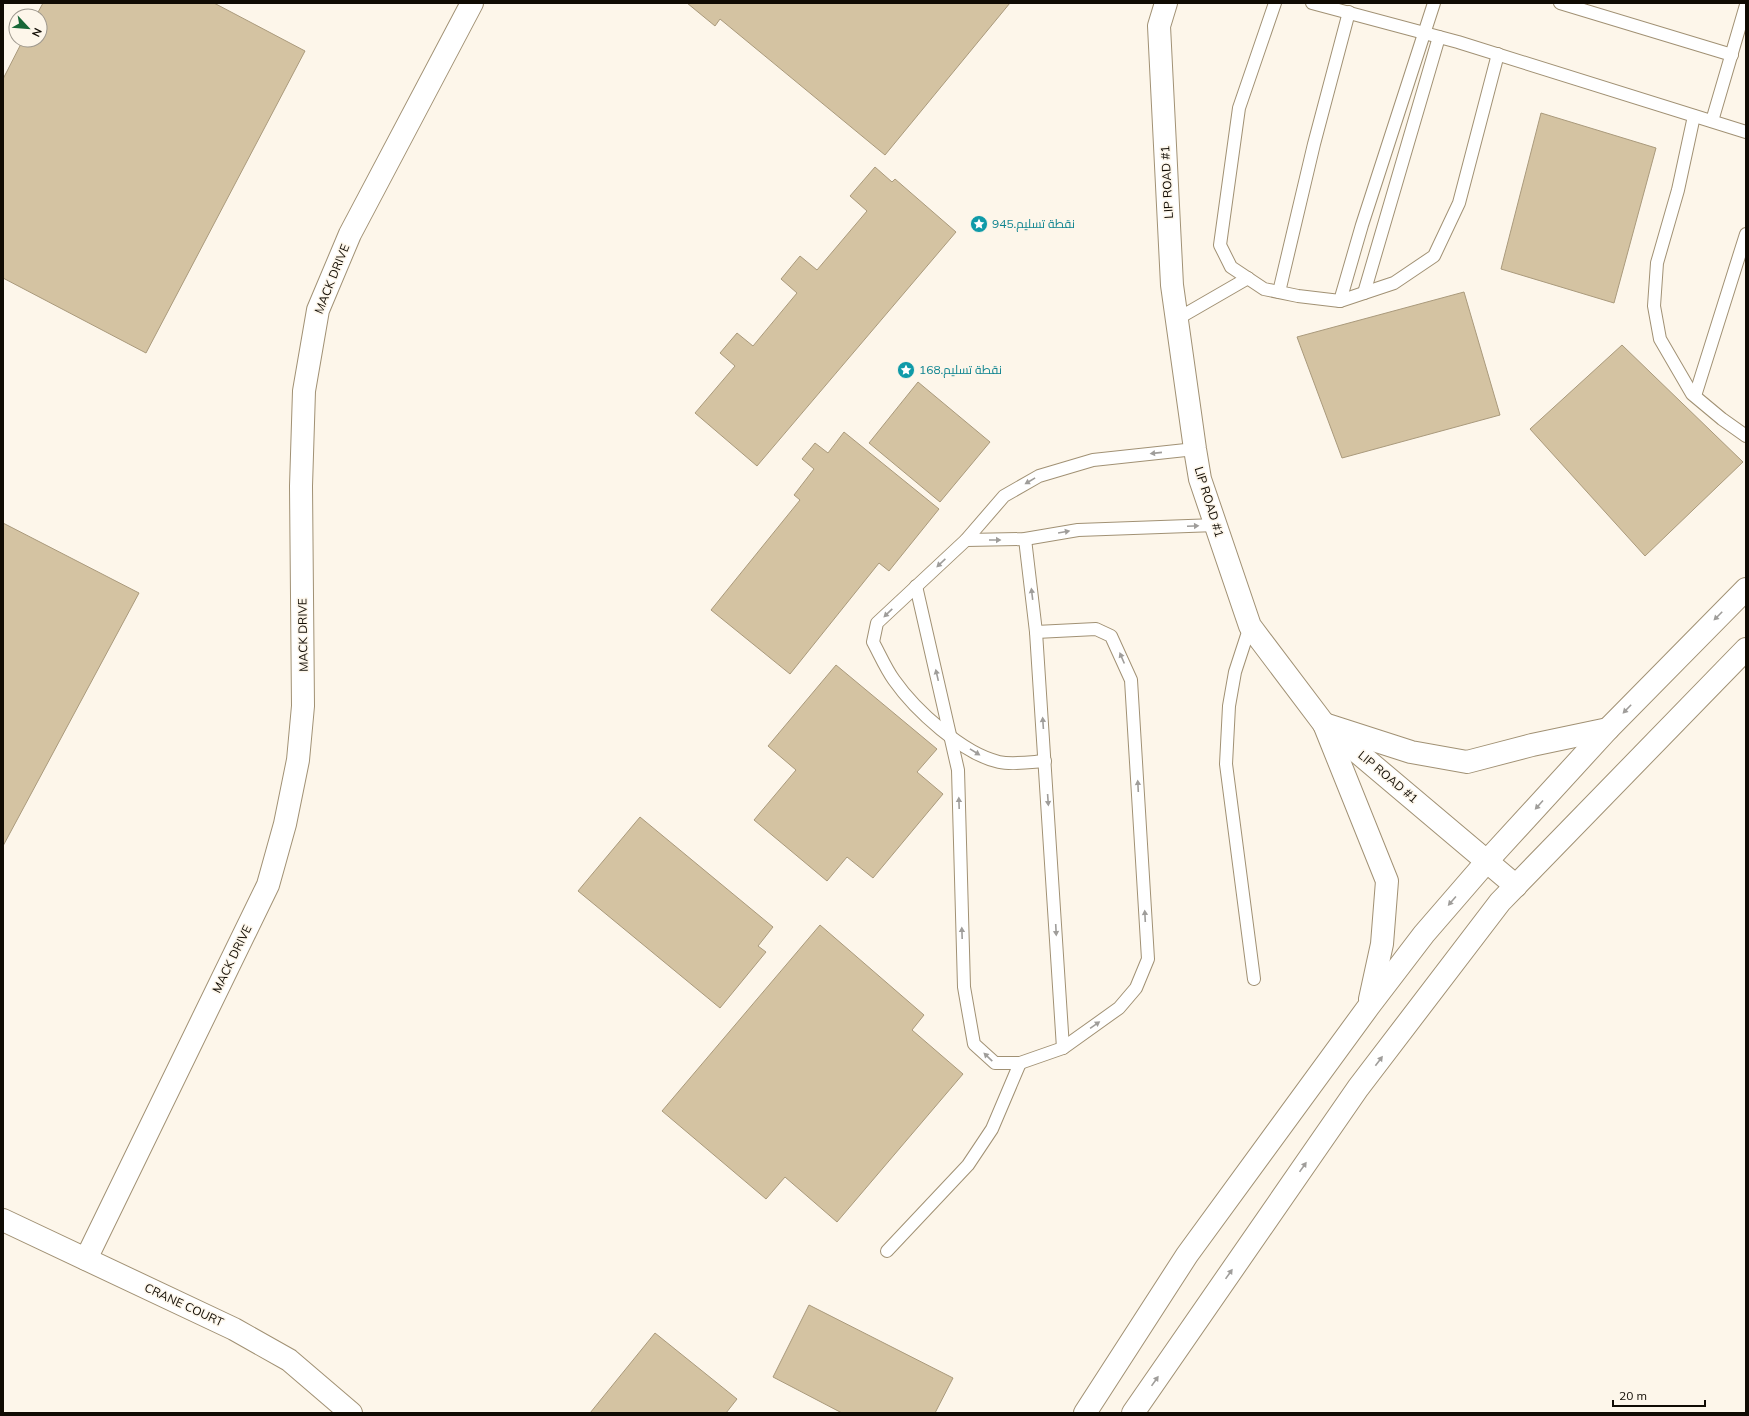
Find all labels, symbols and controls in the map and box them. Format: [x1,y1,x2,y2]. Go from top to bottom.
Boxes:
north arrow [8,8,48,48]
text: N [29,26,45,39]
street label: LIP ROAD #1 [1157,145,1176,219]
place icon: نقطة تسليم.945 [969,214,989,234]
place label: نقطة تسليم.945 [992,216,1075,232]
street label: MACK DRIVE [311,242,352,316]
place icon: نقطة تسليم.168 [896,360,916,380]
place label: نقطة تسليم.168 [919,362,1002,378]
one-way arrow [1150,450,1162,456]
street label: LIP ROAD #1 [1192,465,1227,539]
one-way arrow [1024,477,1036,484]
one-way arrow [1187,523,1200,529]
one-way arrow [1058,529,1070,535]
one-way arrow [989,537,1002,543]
one-way arrow [936,558,946,568]
one-way arrow [1028,588,1035,600]
street label: MACK DRIVE [294,598,311,672]
one-way arrow [883,608,893,618]
one-way arrow [1713,611,1723,621]
one-way arrow [1119,652,1125,664]
one-way arrow [934,669,940,682]
one-way arrow [1622,704,1632,714]
one-way arrow [1039,717,1046,729]
street label: LIP ROAD #1 [1355,747,1421,806]
one-way arrow [969,749,981,756]
one-way arrow [1134,780,1141,792]
one-way arrow [1045,794,1052,806]
one-way arrow [956,796,962,809]
one-way arrow [1535,800,1544,809]
one-way arrow [1448,896,1457,907]
one-way arrow [1142,910,1149,922]
street label: MACK DRIVE [209,922,254,995]
one-way arrow [1053,924,1060,936]
one-way arrow [959,927,966,939]
one-way arrow [1090,1021,1100,1029]
one-way arrow [983,1052,993,1061]
one-way arrow [1374,1056,1383,1067]
one-way arrow [1299,1162,1307,1173]
one-way arrow [1225,1269,1233,1280]
street label: CRANE COURT [142,1280,227,1330]
one-way arrow [1151,1376,1159,1386]
scale bar [1613,1382,1705,1408]
text: 20 m [1619,1388,1647,1403]

